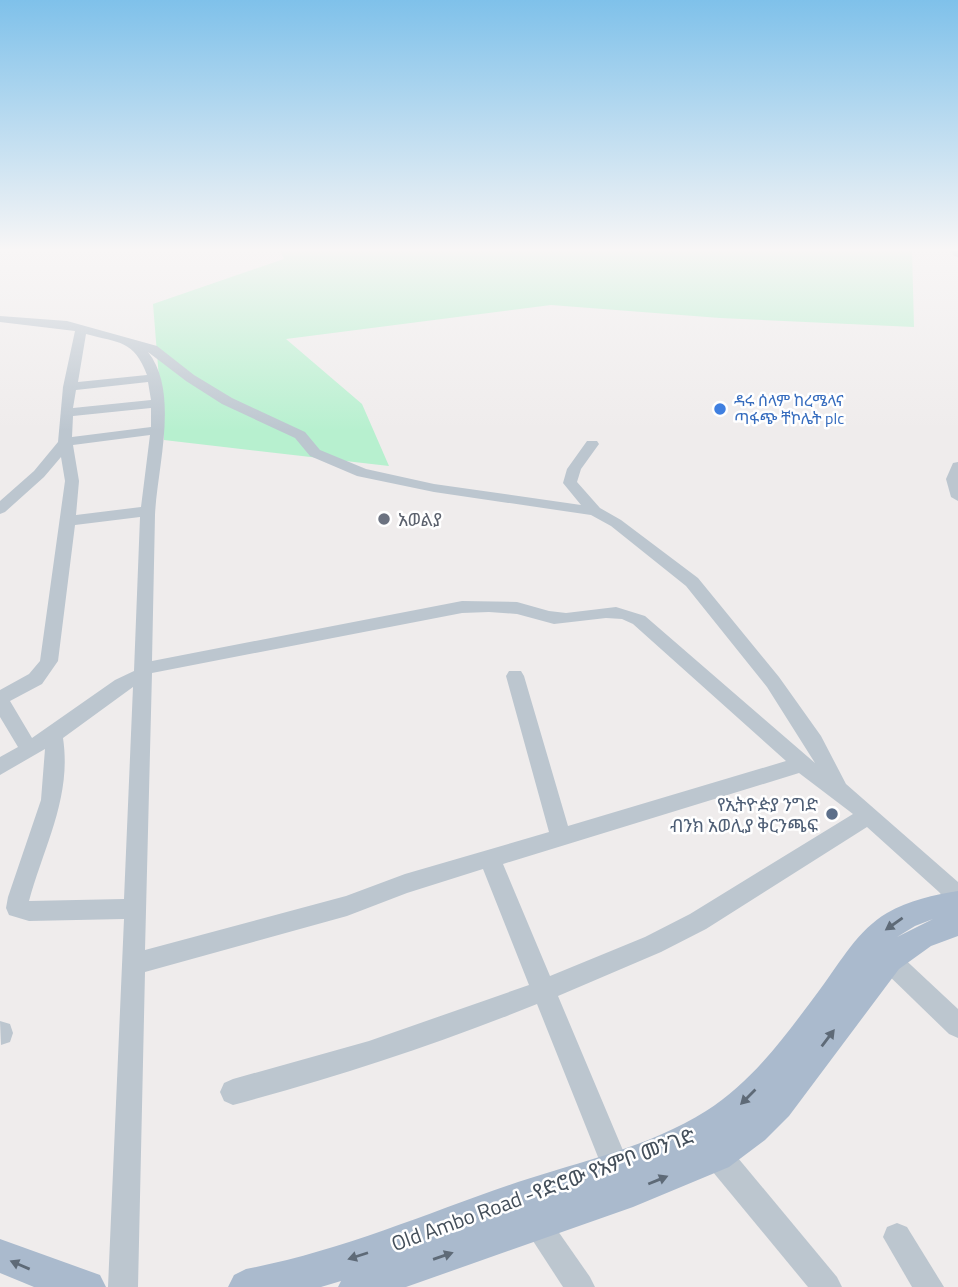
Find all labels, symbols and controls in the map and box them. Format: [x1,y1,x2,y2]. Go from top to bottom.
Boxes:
place label: ዳሩ ሰላም ከረሜላና ጣፋጭ ቸኮሌት plc [734,388,844,430]
marker: ዳሩ ሰላም ከረሜላና ጣፋጭ ቸኮሌት plc [712,401,728,417]
place label: አወልያ [398,506,442,533]
marker: አወልያ [376,511,392,527]
place label: የኢትዮዽያ ንግድ ብንክ አወሊያ ቅርንጫፍ [670,791,818,839]
marker: የኢትዮዽያ ንግድ ብንክ አወሊያ ቅርንጫፍ [824,806,840,822]
one-way arrow [885,917,903,931]
one-way arrow [821,1030,836,1048]
one-way arrow [740,1089,757,1106]
street label: Old Ambo Road -የድሮው የአምቦ መንገድ [387,1119,699,1259]
one-way arrow [647,1175,668,1186]
one-way arrow [433,1250,454,1261]
one-way arrow [348,1251,369,1262]
one-way arrow [10,1259,31,1270]

